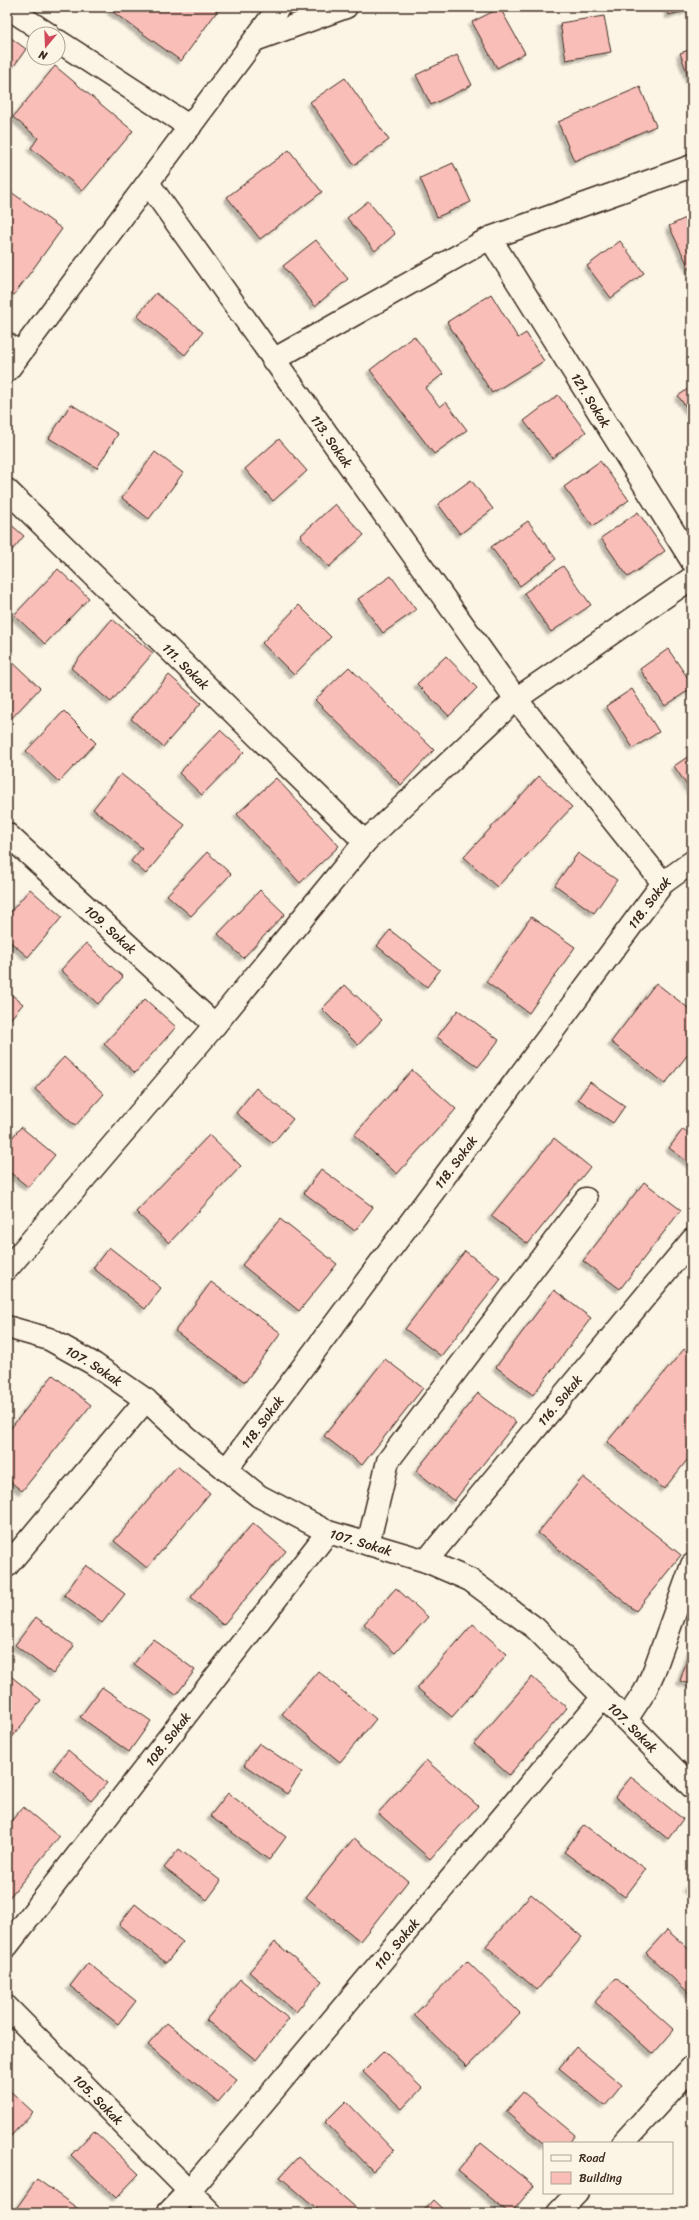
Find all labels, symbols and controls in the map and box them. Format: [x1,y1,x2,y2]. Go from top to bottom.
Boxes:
north arrow [26,26,66,66]
text: N [36,45,51,66]
street label: 121. Sokak [565,368,617,432]
street label: 113. Sokak [305,410,359,473]
street label: 111. Sokak [156,637,215,695]
street label: 118. Sokak [622,870,676,934]
street label: 109. Sokak [79,900,142,960]
street label: 118. Sokak [428,1131,483,1194]
street label: 107. Sokak [61,1339,127,1393]
street label: 116. Sokak [531,1369,588,1431]
street label: 118. Sokak [235,1391,290,1454]
street label: 107. Sokak [327,1522,395,1562]
street label: 107. Sokak [602,1697,663,1758]
street label: 108. Sokak [139,1707,197,1772]
street label: 110. Sokak [368,1913,425,1975]
street label: 105. Sokak [67,2069,129,2131]
legend [543,2142,673,2194]
text: Road [579,2147,606,2169]
text: Building [579,2167,622,2189]

